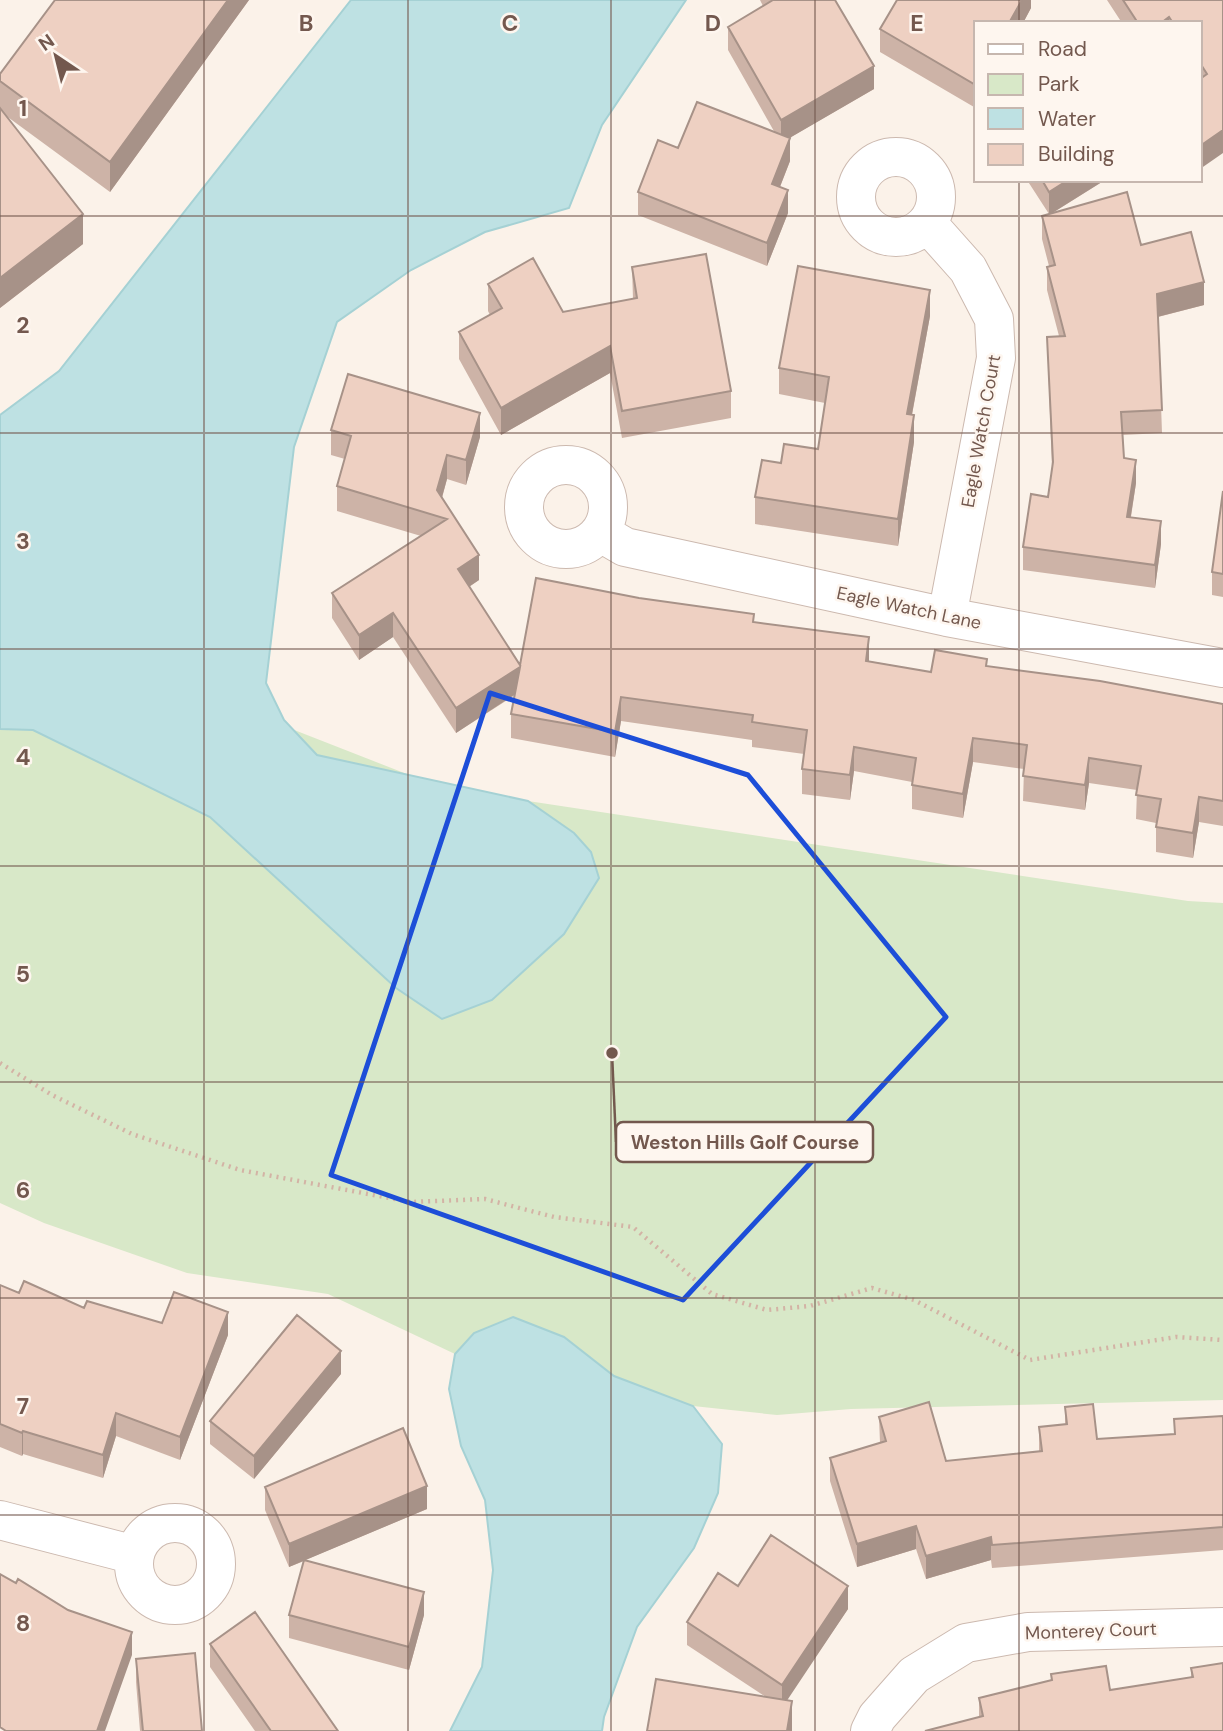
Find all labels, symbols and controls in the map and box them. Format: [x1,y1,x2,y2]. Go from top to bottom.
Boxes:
text: B [299,8,313,38]
text: C [502,8,518,38]
text: D [705,8,721,38]
text: E [910,8,924,38]
north arrow [21,21,91,91]
legend [974,21,1202,182]
text: N [34,28,59,57]
text: Road [1038,35,1087,63]
text: Park [1038,70,1080,98]
text: 1 [19,93,27,123]
text: Water [1038,105,1096,133]
text: Building [1038,140,1115,168]
text: 2 [16,310,30,340]
street label: Eagle Watch Court [956,353,1006,509]
text: 3 [16,526,30,556]
street label: Eagle Watch Lane [835,581,983,635]
text: 4 [16,742,31,772]
text: 5 [16,959,30,989]
callout: Weston Hills Golf Course [616,1122,873,1162]
text: Weston Hills Golf Course [631,1130,859,1155]
text: 6 [16,1175,30,1205]
text: 7 [17,1391,29,1421]
text: 8 [16,1608,30,1638]
street label: Monterey Court [1025,1617,1157,1645]

